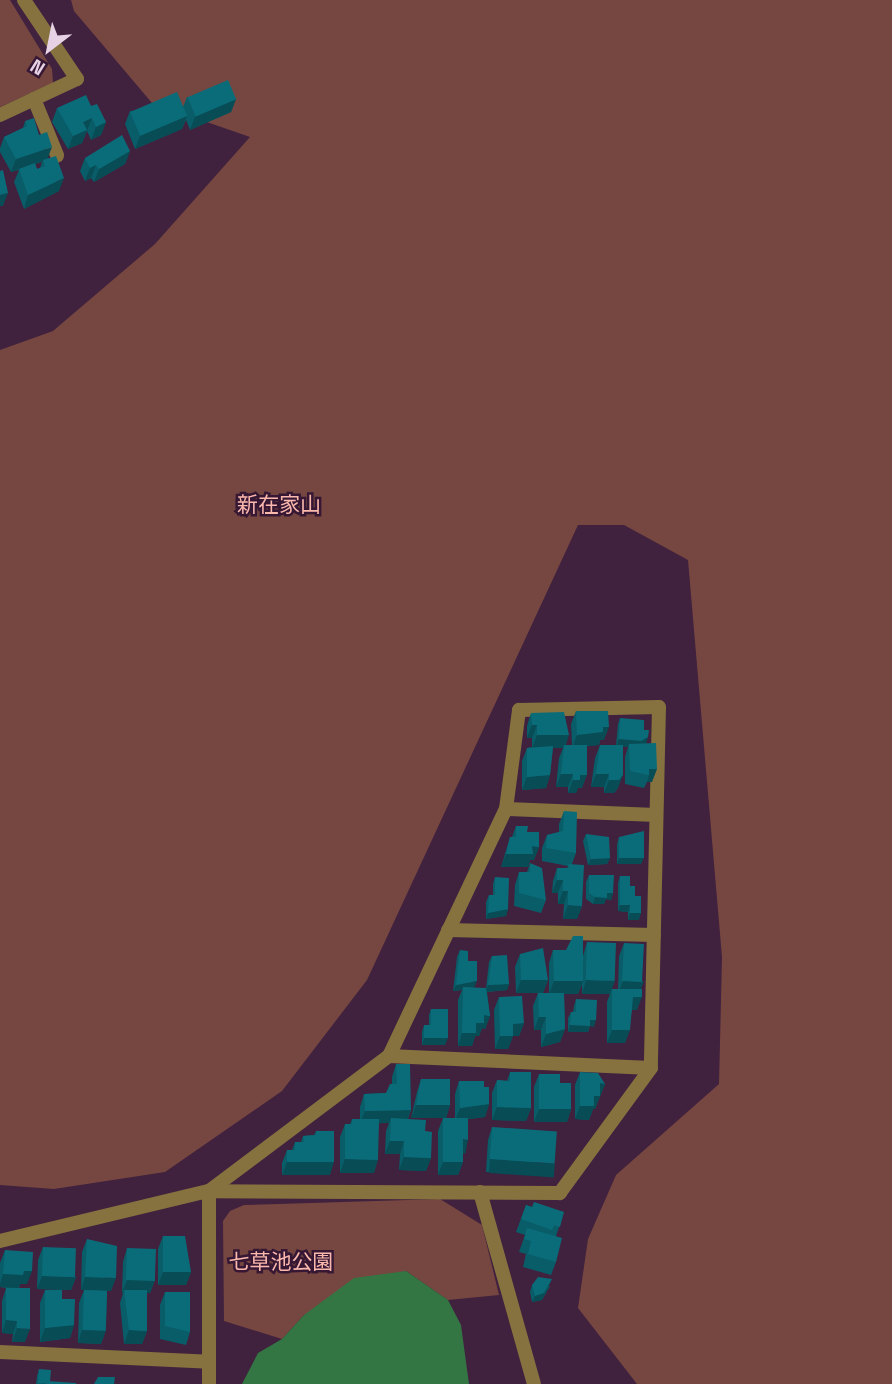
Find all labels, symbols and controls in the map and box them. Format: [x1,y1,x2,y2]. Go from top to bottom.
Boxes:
north arrow [14,14,84,84]
text: N [26,53,50,81]
park label: 新在家山 [237,492,321,518]
park label: 七草池公園 [229,1249,333,1275]

